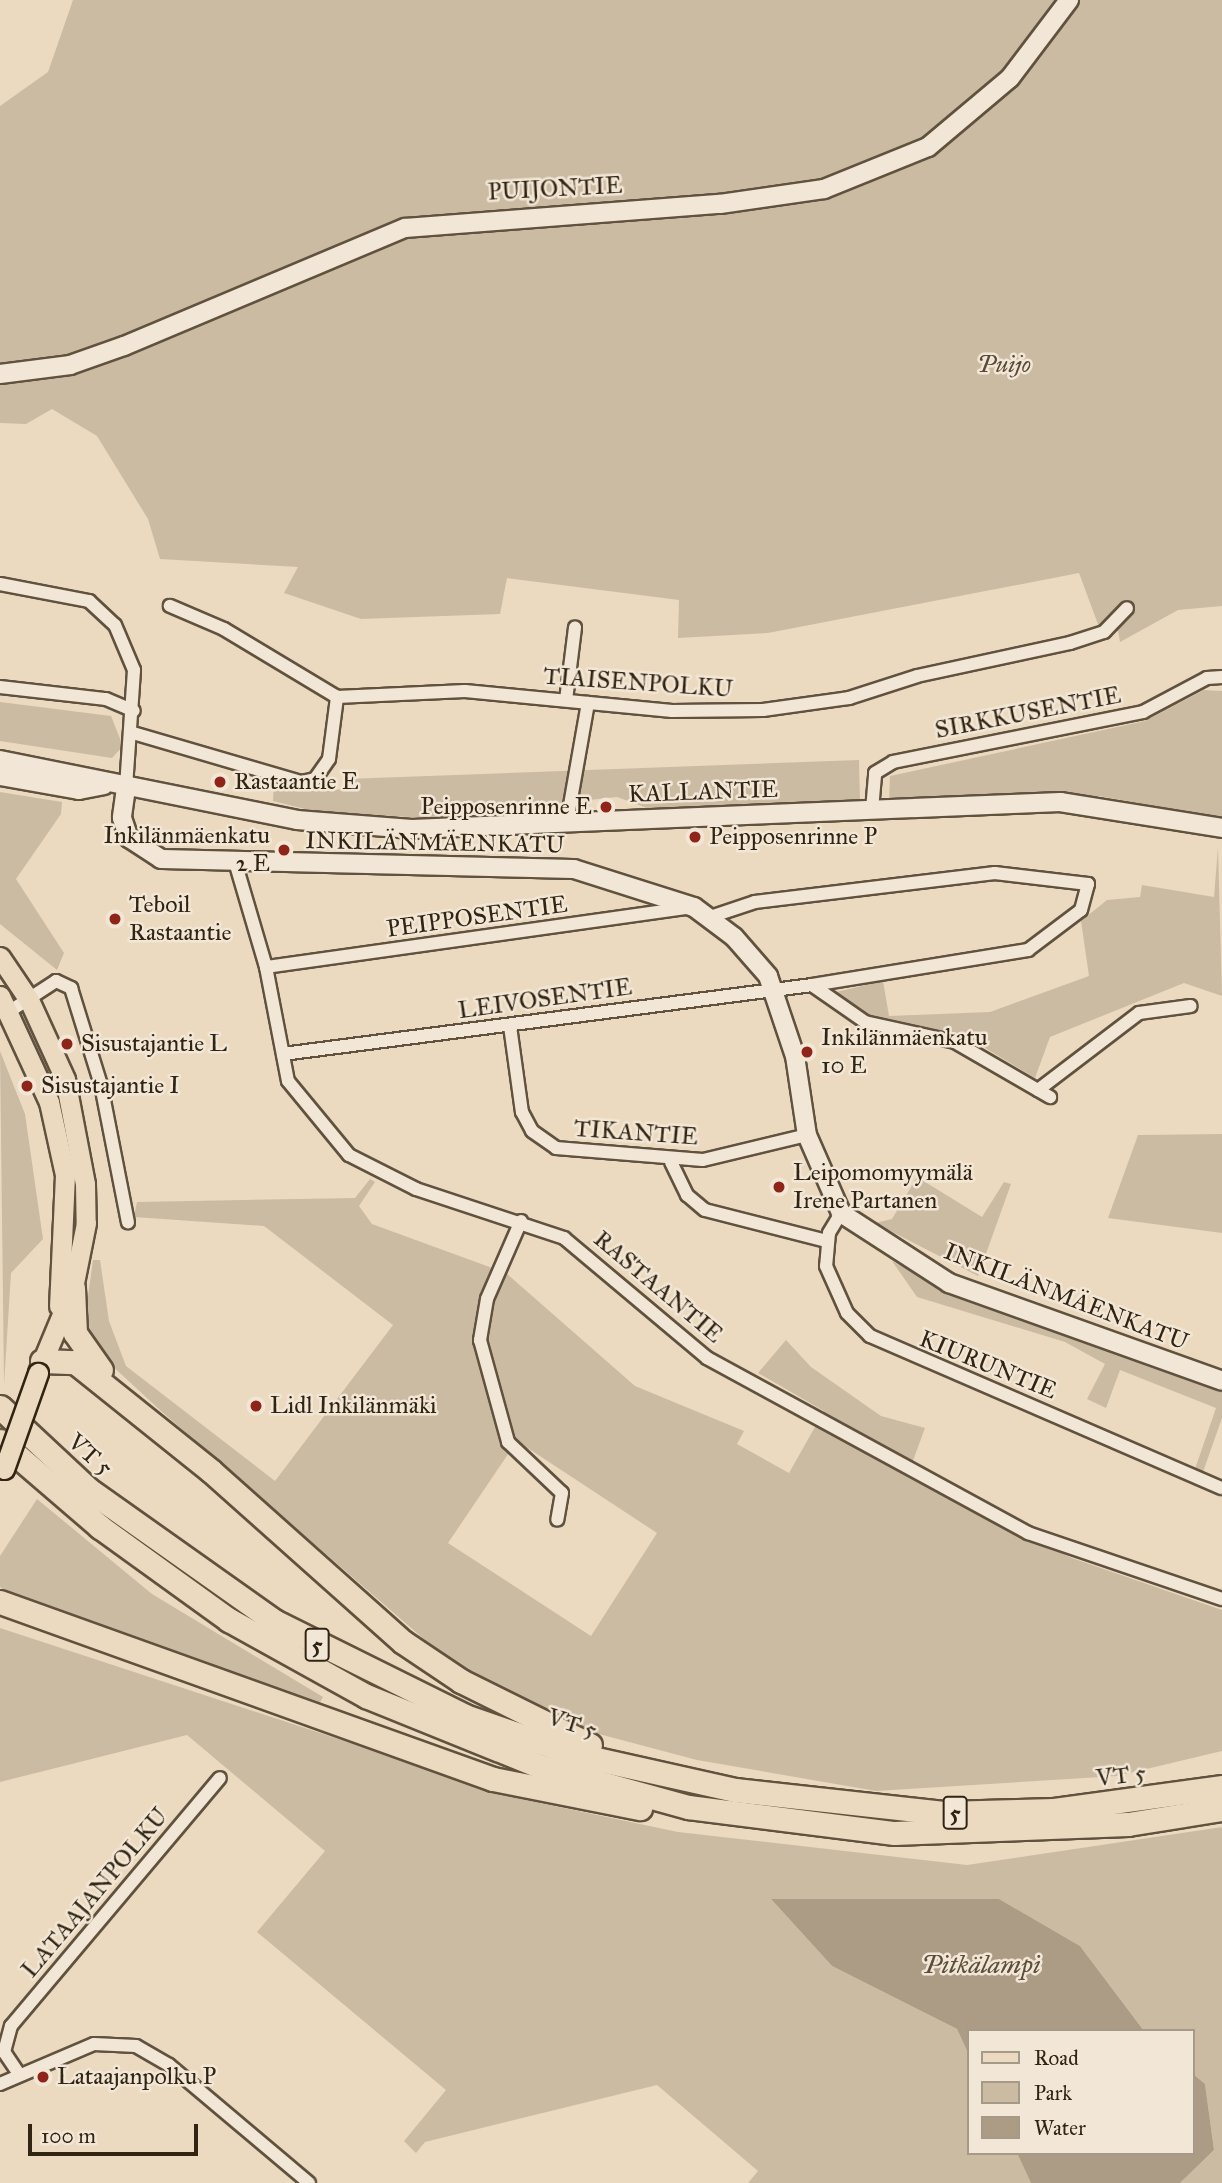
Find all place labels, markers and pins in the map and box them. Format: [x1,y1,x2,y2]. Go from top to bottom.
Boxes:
place label: Rastaantie E [234,768,359,796]
marker: Rastaantie E [212,774,228,790]
place label: Peipposenrinne E [420,793,592,821]
marker: Peipposenrinne E [598,799,614,815]
place label: Inkilänmäenkatu 2 E [104,822,270,878]
place label: Peipposenrinne P [709,823,877,851]
marker: Peipposenrinne P [687,829,703,845]
marker: Inkilänmäenkatu 2 E [276,842,292,858]
place label: Teboil Rastaantie [129,891,231,947]
marker: Teboil Rastaantie [107,911,123,927]
place label: Inkilänmäenkatu 10 E [821,1024,987,1080]
place label: Sisustajantie L [81,1030,227,1058]
marker: Sisustajantie L [59,1036,75,1052]
marker: Inkilänmäenkatu 10 E [799,1044,815,1060]
place label: Sisustajantie I [41,1072,180,1100]
marker: Sisustajantie I [19,1078,35,1094]
place label: Leipomomyymälä Irene Partanen [793,1159,973,1215]
marker: Leipomomyymälä Irene Partanen [771,1179,787,1195]
place label: Lidl Inkilänmäki [270,1392,437,1420]
marker: Lidl Inkilänmäki [248,1398,264,1414]
place label: Lataajanpolku P [57,2063,216,2091]
marker: Lataajanpolku P [35,2069,51,2085]

